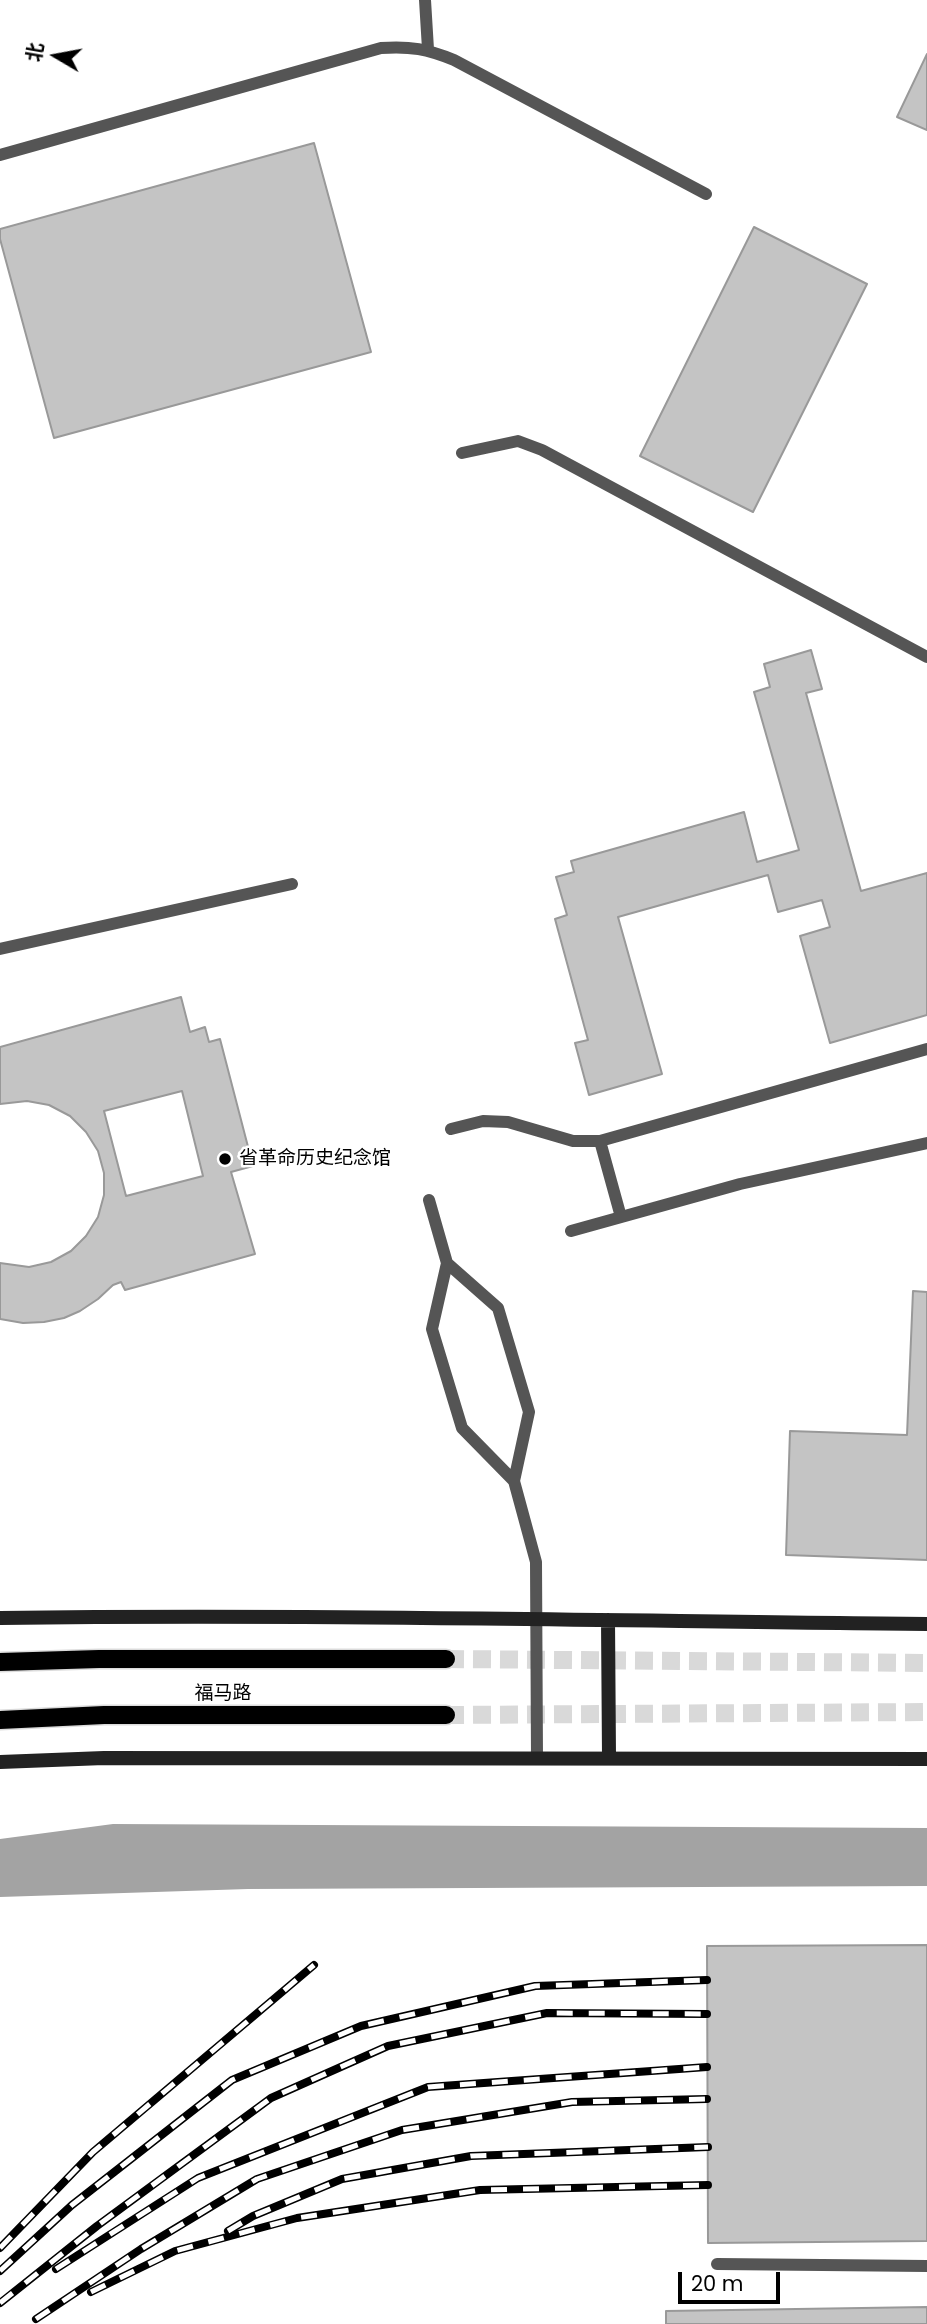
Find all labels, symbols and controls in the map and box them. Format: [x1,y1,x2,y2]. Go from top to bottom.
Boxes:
north arrow [21,21,91,91]
text: 北 [20,41,50,64]
place label: 省革命历史纪念馆 [239,1148,391,1170]
marker: 省革命历史纪念馆 [217,1151,233,1167]
street label: 福马路 [195,1683,251,1705]
scale bar [682,2258,783,2302]
text: 20 m [691,2269,744,2298]

